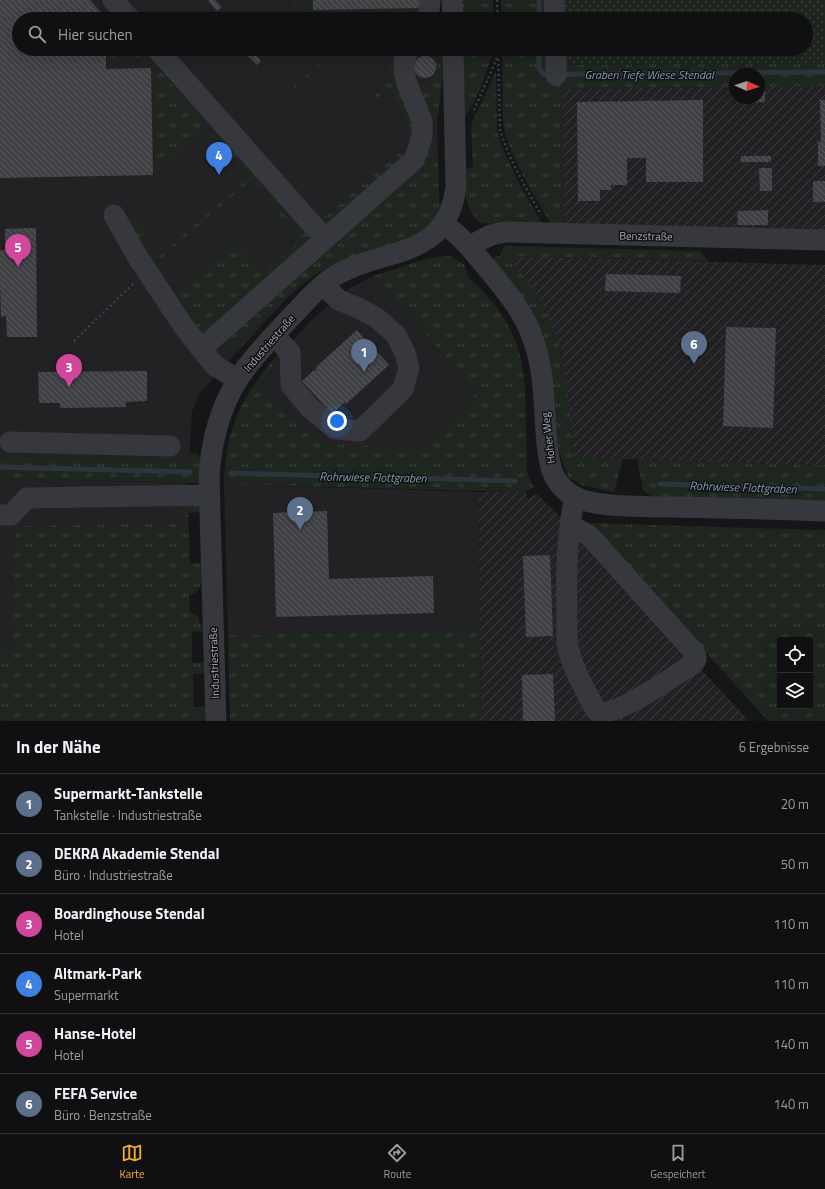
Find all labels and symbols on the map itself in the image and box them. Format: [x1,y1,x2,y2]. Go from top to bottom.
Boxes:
water label: Graben Tiefe Wiese Stendal [584,65,715,84]
north arrow [729,68,765,104]
pin: 4 [206,142,232,175]
street label: Benzstraße [619,228,673,244]
pin: 5 [5,234,31,267]
street label: Industriestraße [240,311,299,375]
pin: 6 [681,331,707,364]
pin: 1 [351,339,377,372]
pin: 3 [56,354,82,387]
your location [327,411,347,431]
street label: Hoher Weg [537,411,559,465]
water label: Rohrwiese Flottgraben [319,467,428,487]
water label: Rohrwiese Flottgraben [689,476,798,498]
pin: 2 [287,497,313,530]
street label: Industriestraße [205,627,223,699]

